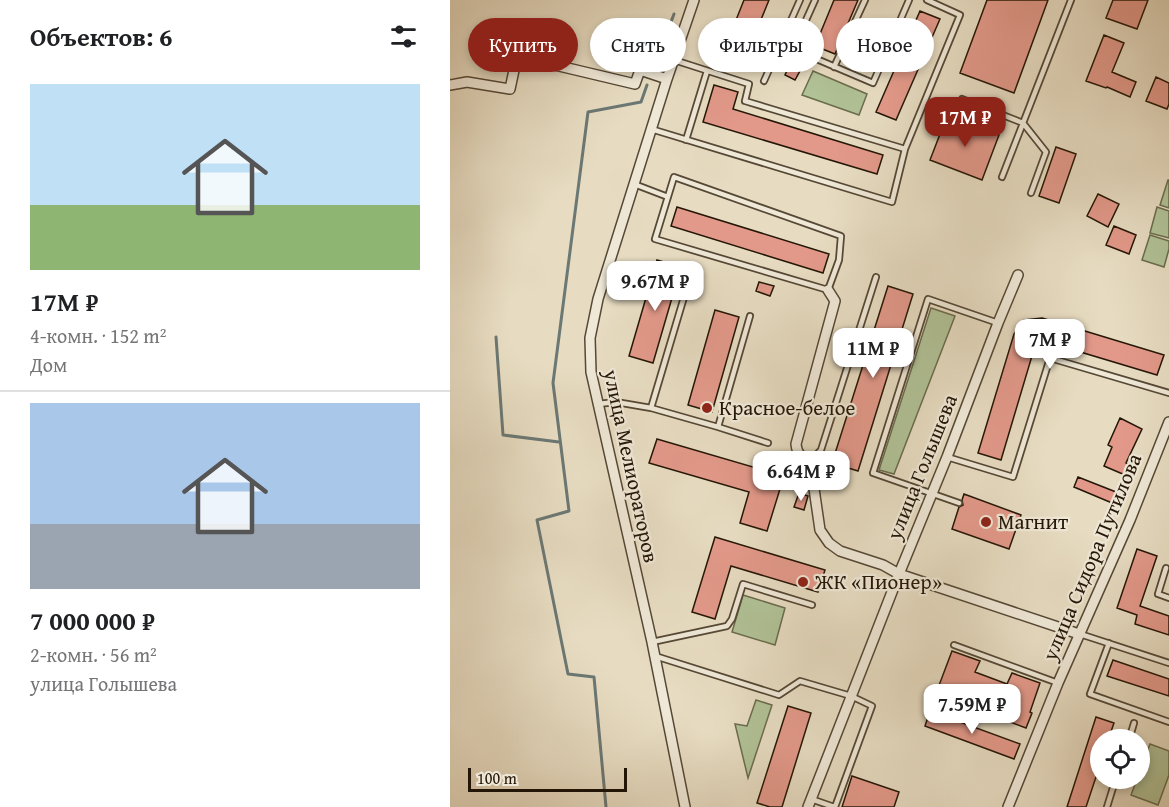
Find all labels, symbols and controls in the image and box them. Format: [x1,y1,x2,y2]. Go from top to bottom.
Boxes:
text: Объектов: 6 [30,17,173,56]
chip: Купить [468,18,578,72]
chip: Снять [590,18,686,72]
chip: Фильтры [698,18,824,72]
chip: Новое [836,18,934,72]
icon: filters [387,20,420,53]
pin: 17M ₽ [923,97,1007,148]
text: 17M ₽ [939,102,991,131]
icon: home [171,123,279,231]
pin: 9.67M ₽ [600,261,710,312]
text: 9.67M ₽ [621,266,689,295]
text: 17M ₽ [30,282,99,321]
pin: 7M ₽ [1014,319,1086,370]
text: 4-комн. · 152 m² [30,321,166,350]
text: 7M ₽ [1029,324,1071,353]
pin: 11M ₽ [831,328,915,379]
text: 11M ₽ [847,333,899,362]
text: Дом [30,350,67,379]
street label: улица Мелиораторов [596,365,667,565]
street label: улица Голышева [878,389,965,545]
place label: Красное-белое [719,392,855,423]
marker: Красное-белое [700,401,714,415]
icon: home [171,442,279,550]
street label: улица Сидора Путилова [1033,448,1149,666]
pin: 6.64M ₽ [746,451,856,502]
text: 6.64M ₽ [767,456,835,485]
place label: Магнит [998,506,1068,537]
marker: Магнит [979,515,993,529]
place label: ЖК «Пионер» [814,566,942,597]
marker: ЖК «Пионер» [796,575,810,589]
text: 7 000 000 ₽ [30,601,155,640]
text: 2-комн. · 56 m² [30,640,157,669]
text: улица Голышева [30,669,177,698]
pin: 7.59M ₽ [917,684,1027,735]
text: 7.59M ₽ [938,689,1006,718]
map controls [1090,729,1150,789]
button: locate [1090,729,1150,789]
scale bar [468,765,627,792]
text: 100 m [477,766,517,790]

